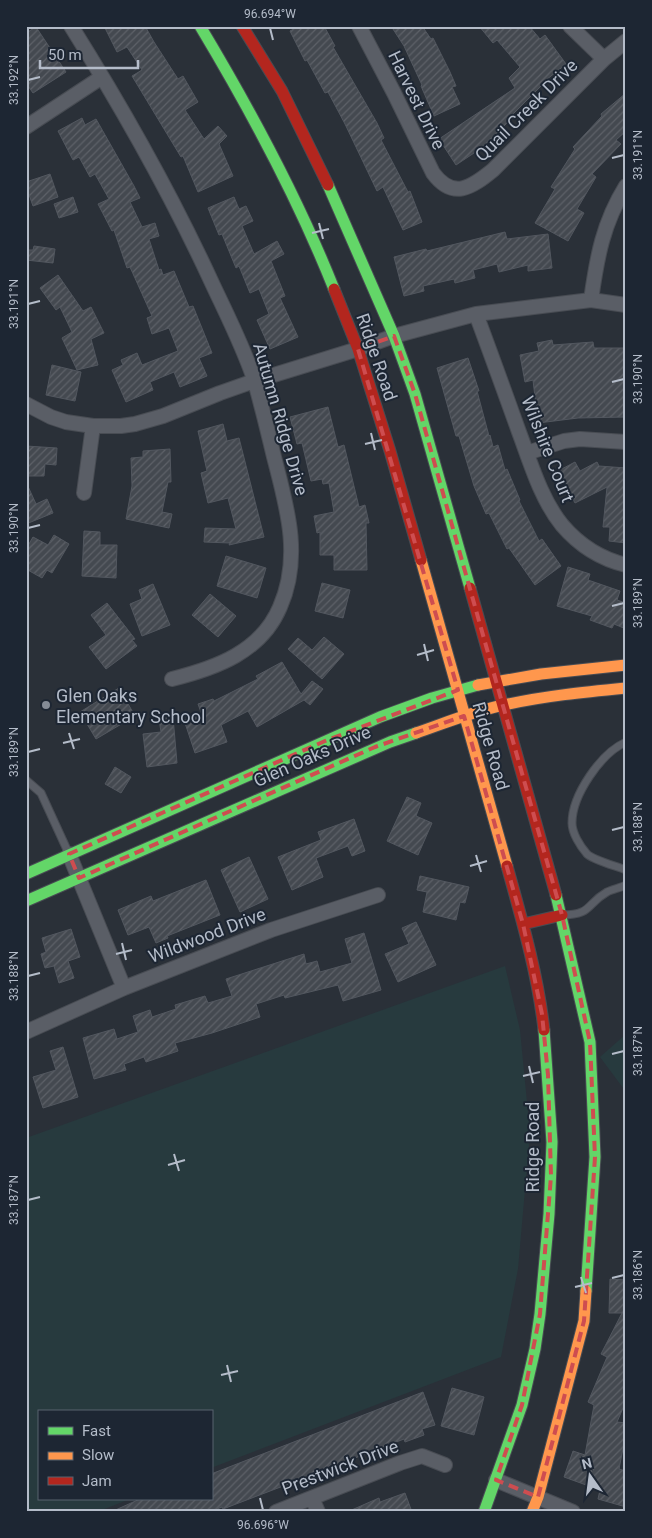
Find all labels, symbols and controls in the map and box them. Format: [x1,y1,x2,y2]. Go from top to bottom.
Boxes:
text: 96.694°W [244,7,296,21]
scale bar [40,38,138,70]
text: 50 m [48,46,82,64]
street label: Harvest Drive [384,47,450,153]
street label: Quail Creek Drive [470,54,582,166]
text: 33.192°N [7,55,21,105]
text: 33.191°N [631,130,645,180]
text: 33.191°N [7,279,21,329]
street label: Ridge Road [352,311,402,403]
street label: Autumn Ridge Drive [249,340,313,498]
text: 33.190°N [631,354,645,404]
street label: Wilshire Court [517,393,579,505]
text: 33.190°N [7,503,21,553]
text: 33.189°N [631,578,645,628]
place label: Glen Oaks Elementary School [56,685,205,727]
marker: Glen Oaks Elementary School [40,699,52,711]
street label: Ridge Road [468,699,514,793]
street label: Glen Oaks Drive [250,721,374,791]
text: 33.189°N [7,727,21,777]
text: 33.188°N [631,802,645,852]
street label: Wildwood Drive [145,903,269,967]
text: 33.188°N [7,951,21,1001]
text: 33.187°N [631,1026,645,1076]
street label: Ridge Road [522,1101,543,1193]
text: 33.187°N [7,1175,21,1225]
text: 33.186°N [631,1250,645,1300]
legend [38,1410,212,1500]
text: Fast [82,1422,111,1440]
street label: Prestwick Drive [279,1435,401,1499]
text: Slow [82,1446,114,1464]
north arrow [564,1450,614,1500]
text: N [580,1454,594,1472]
text: Jam [82,1472,112,1490]
text: 96.696°W [237,1518,289,1532]

